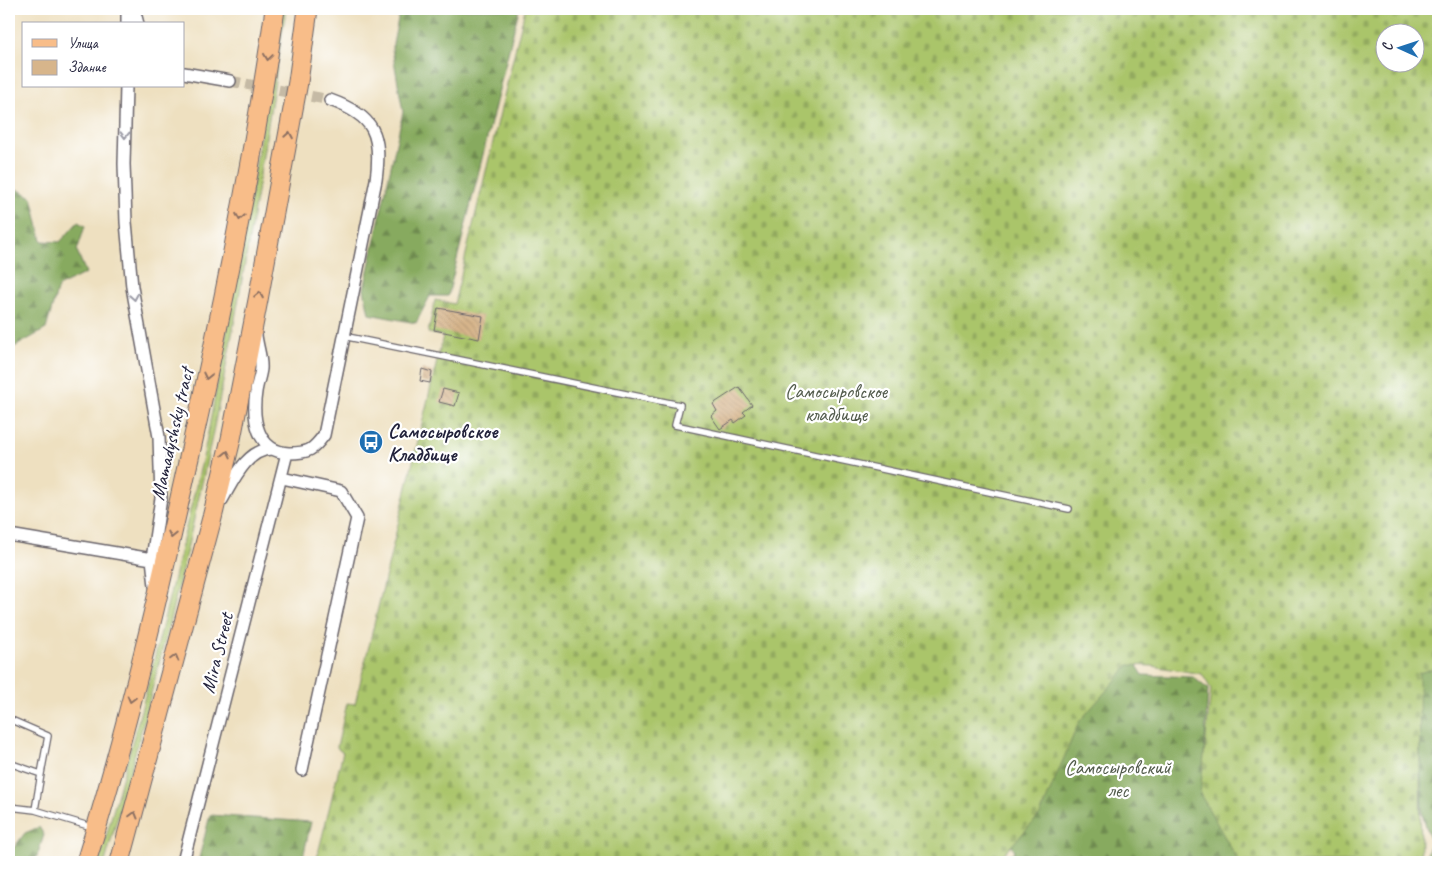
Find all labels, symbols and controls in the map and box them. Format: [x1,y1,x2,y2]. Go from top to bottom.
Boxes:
legend [22,22,185,88]
north arrow [1374,22,1424,72]
text: Улица [68,34,99,53]
text: С [1379,41,1396,51]
one-way arrow [263,53,274,61]
text: Здание [68,58,107,77]
one-way arrow [283,130,293,139]
one-way arrow [119,131,130,139]
one-way arrow [235,213,245,221]
one-way arrow [254,290,264,299]
one-way arrow [129,293,139,301]
street label: Mamadyshsky tract [145,362,200,502]
one-way arrow [202,372,213,381]
park label: Самосыровское кладбище [785,379,889,427]
place label: Самосыровское Кладбище [388,419,499,467]
bus stop icon: Самосыровское Кладбище [358,429,384,455]
one-way arrow [221,449,232,458]
one-way arrow [167,530,178,539]
street label: Mira Street [195,608,240,696]
one-way arrow [169,654,180,663]
one-way arrow [126,695,137,704]
park label: Самосыровский лес [1065,755,1173,803]
one-way arrow [128,811,139,820]

